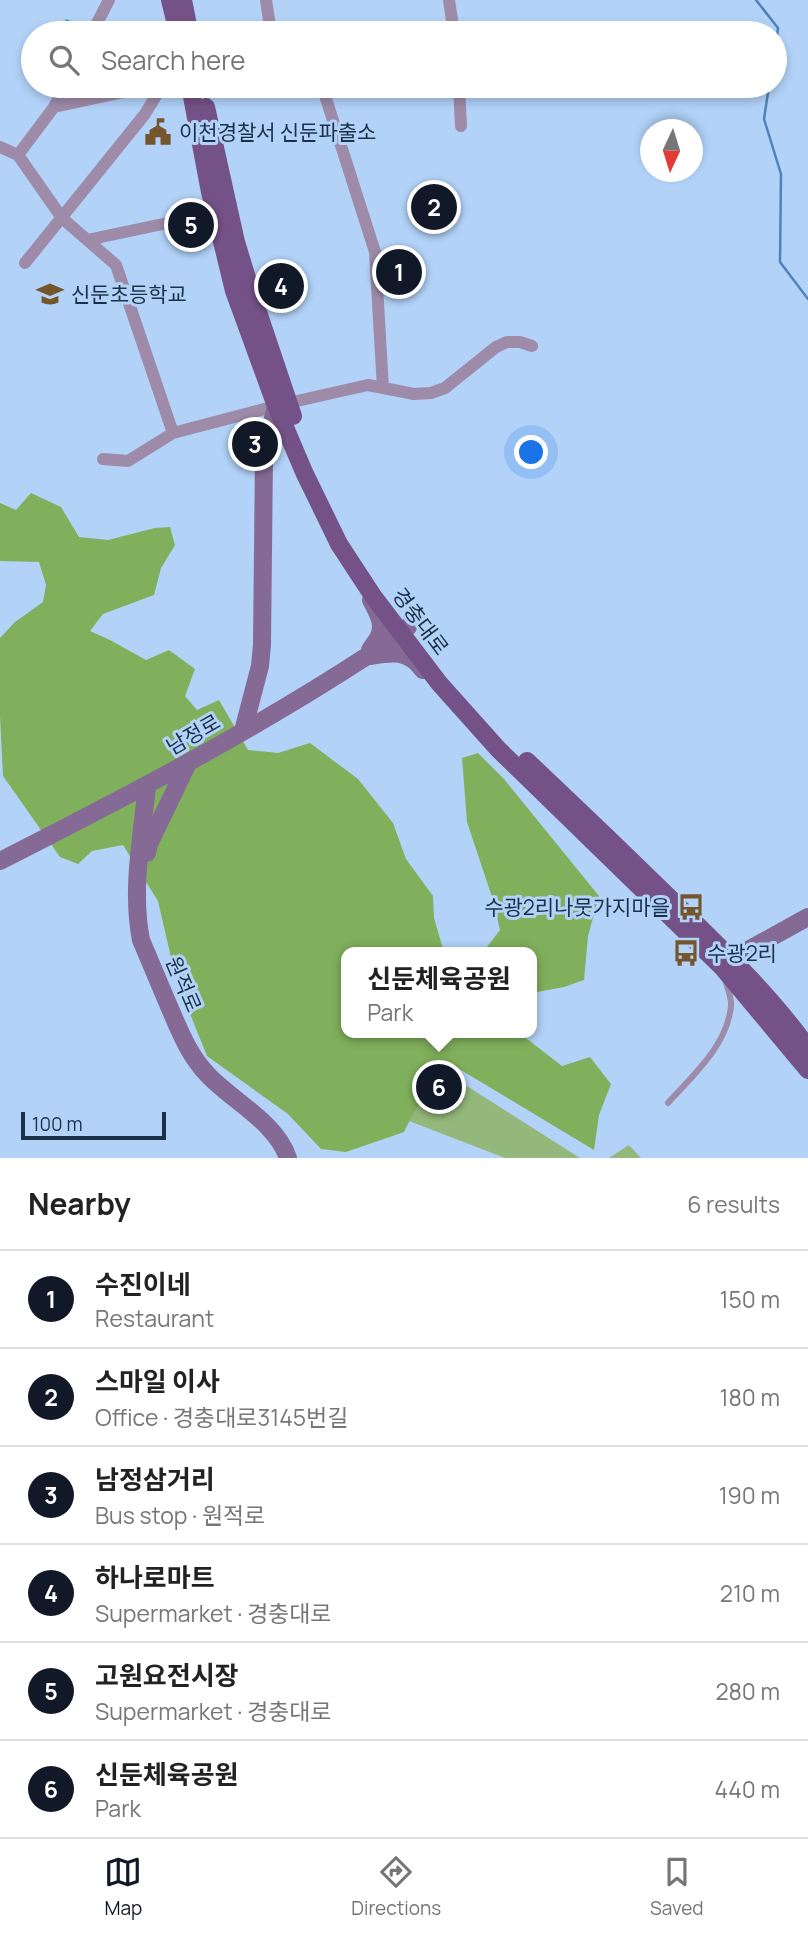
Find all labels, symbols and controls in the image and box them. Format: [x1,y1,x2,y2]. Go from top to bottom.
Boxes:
search box [21,21,787,98]
icon: search [45,41,83,79]
text: Search here [101,42,246,78]
public building icon: 이천경찰서 신둔파출소 [143,117,173,147]
place label: 이천경찰서 신둔파출소 [179,118,376,146]
north arrow [640,119,703,182]
pin: 2 [411,181,457,233]
pin: 5 [168,199,214,251]
pin: 1 [376,246,422,298]
pin: 4 [258,260,304,312]
school or university icon: 신둔초등학교 [35,279,65,309]
place label: 신둔초등학교 [71,280,187,308]
pin: 3 [232,418,278,470]
your location [514,435,548,469]
street label: 경충대로 [387,582,455,660]
street label: 남정로 [161,707,225,761]
bus stop icon: 수광2리나뭇가지마을 [676,892,706,922]
place label: 수광2리나뭇가지마을 [484,893,670,921]
bus stop icon: 수광2리 [671,938,701,968]
place label: 수광2리 [707,939,777,967]
popup [341,947,537,1038]
street label: 원적로 [160,952,208,1016]
text: 신둔체육공원 [367,960,511,996]
text: Park [367,996,413,1028]
pin: 6 [416,1061,462,1113]
scale bar [21,1109,166,1141]
text: 100 m [32,1111,83,1137]
text: Nearby [28,1183,131,1224]
text: 6 results [687,1188,780,1220]
text: 수진이네 [95,1266,191,1302]
text: 1 [46,1283,56,1315]
text: 150 m [720,1283,780,1315]
text: Restaurant [95,1302,214,1334]
text: 스마일 이사 [95,1363,220,1399]
text: 2 [44,1381,58,1413]
text: 180 m [720,1381,780,1413]
text: Office · 경충대로3145번길 [95,1401,348,1433]
text: 남정삼거리 [95,1461,215,1497]
text: 3 [44,1479,58,1511]
text: 190 m [719,1479,780,1511]
text: Bus stop · 원적로 [95,1499,265,1531]
text: 하나로마트 [95,1559,215,1595]
text: 4 [44,1577,58,1609]
text: 210 m [720,1577,780,1609]
text: Supermarket · 경충대로 [95,1597,332,1629]
text: 고원요전시장 [95,1657,239,1693]
text: 5 [44,1675,58,1707]
text: 280 m [715,1675,780,1707]
text: Supermarket · 경충대로 [95,1695,332,1727]
text: 신둔체육공원 [95,1756,239,1792]
text: 6 [44,1773,58,1805]
text: 440 m [715,1773,780,1805]
text: Park [95,1792,141,1824]
tab: Map [104,1853,142,1921]
tab: Directions [351,1853,441,1921]
tab: Saved [650,1853,704,1921]

